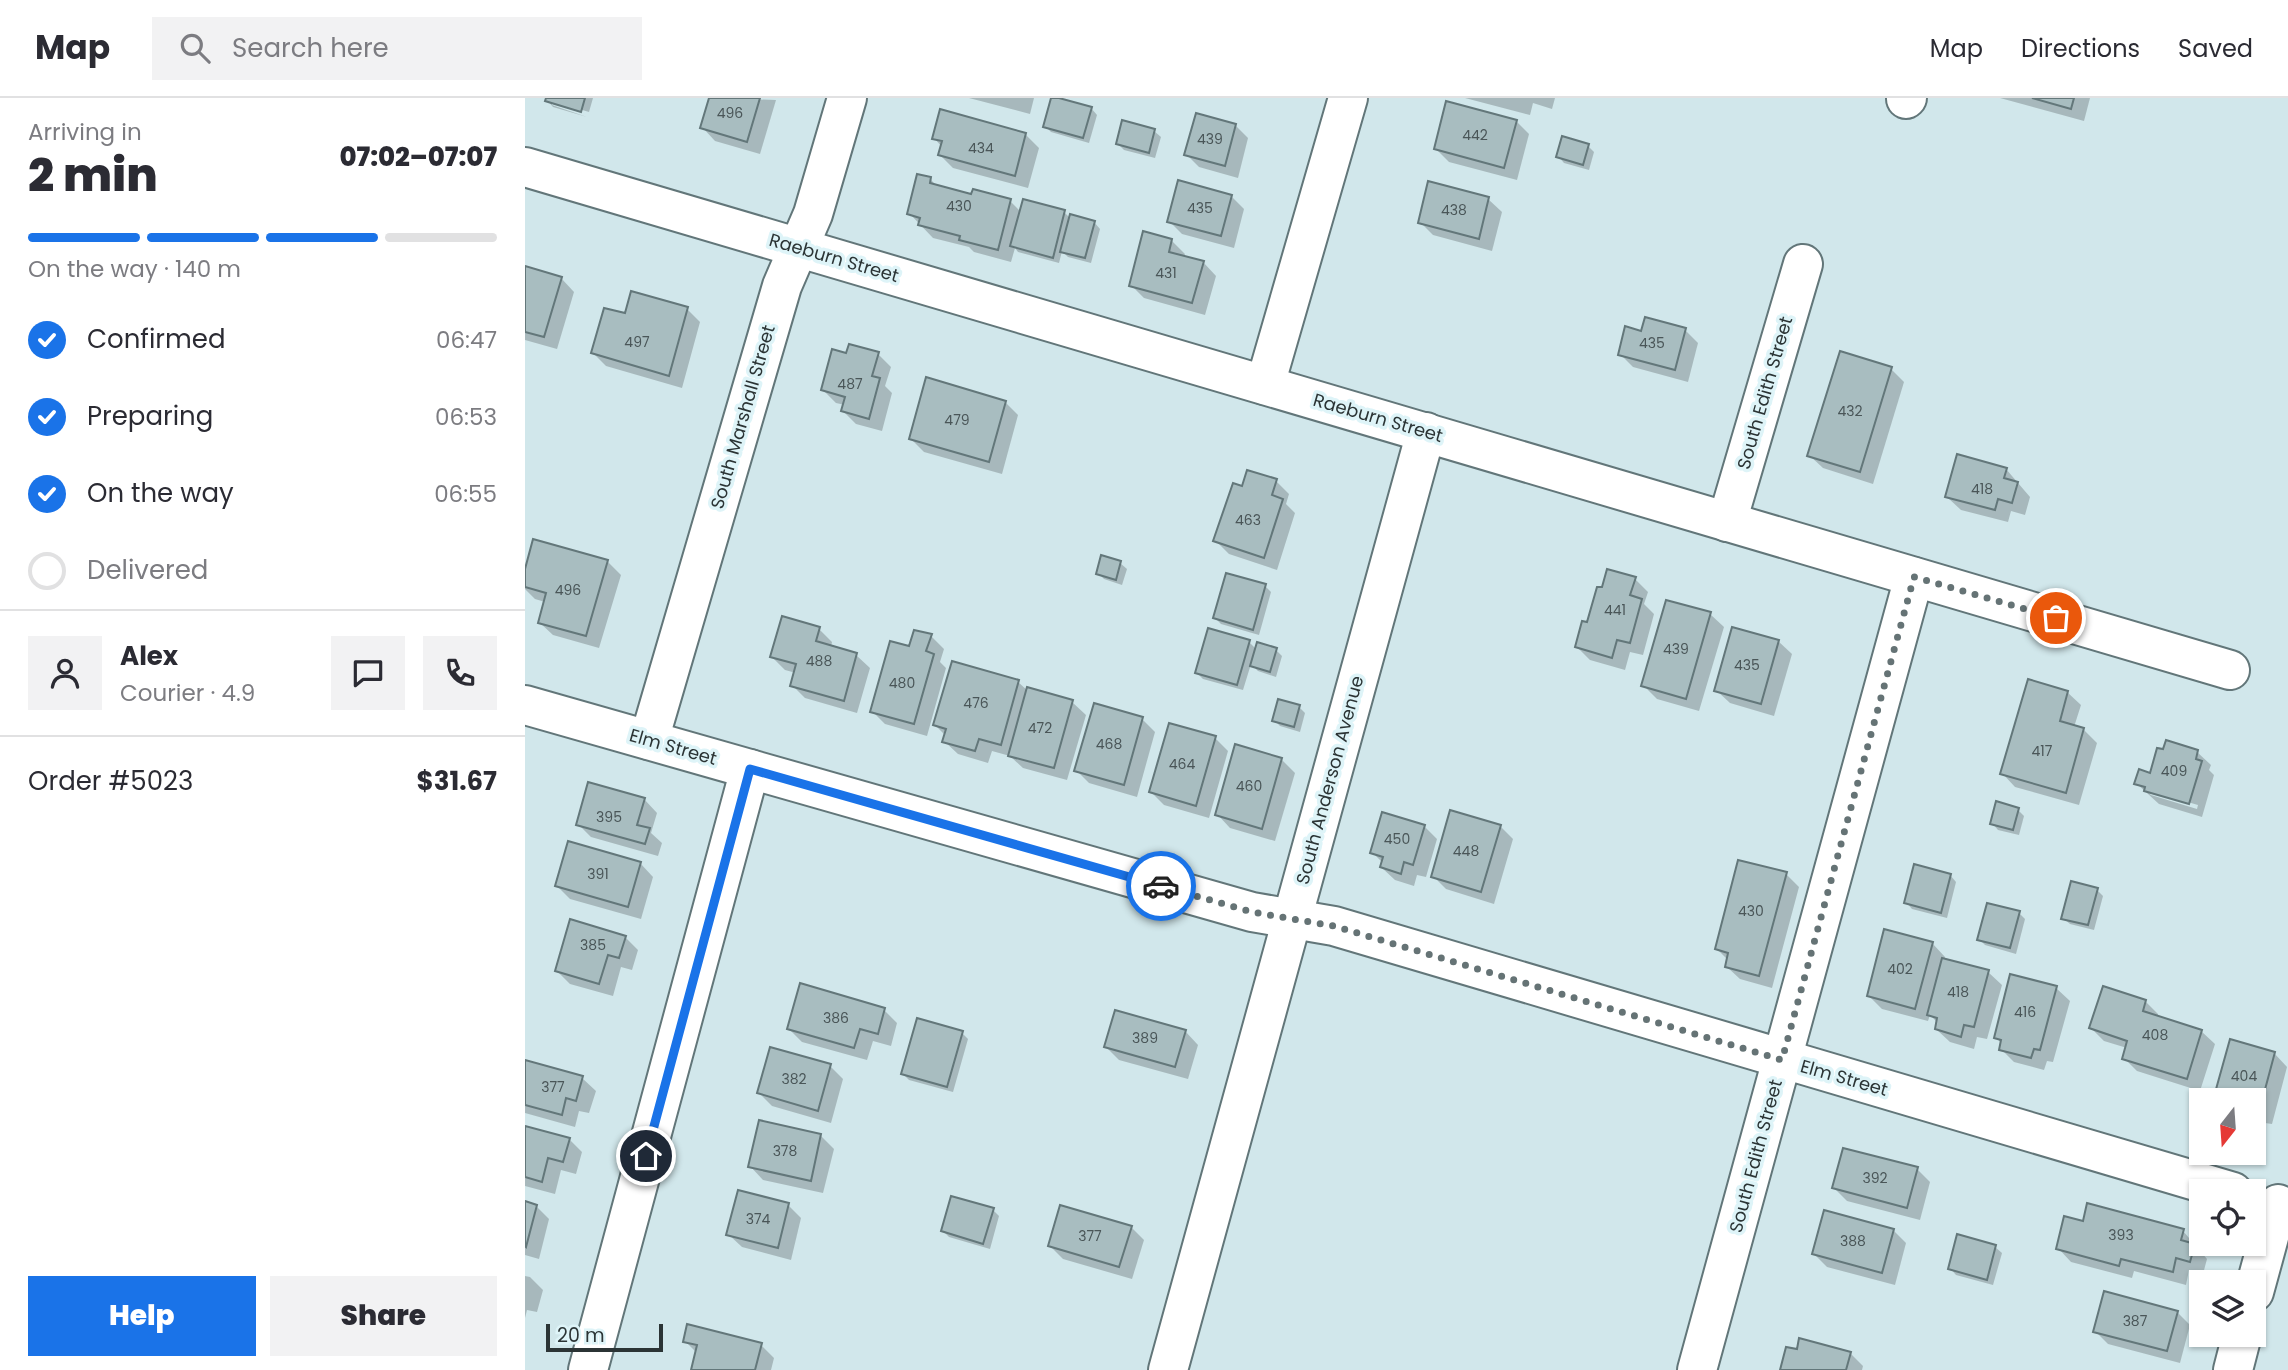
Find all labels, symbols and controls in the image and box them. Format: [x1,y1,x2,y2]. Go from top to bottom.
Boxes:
search box [152,17,642,80]
text: Map [35,24,110,71]
icon: search [176,29,214,67]
text: Search here [232,30,389,66]
text: Map [1930,32,1983,65]
text: Directions [2021,32,2140,65]
text: Saved [2178,32,2253,65]
house number: 496 [717,103,743,123]
text: Arriving in [28,116,142,148]
house number: 442 [1462,125,1488,145]
house number: 439 [1197,129,1223,149]
house number: 434 [968,138,994,158]
text: 07:02–07:07 [339,139,497,175]
text: 2 min [28,143,158,207]
house number: 430 [946,196,972,216]
house number: 435 [1187,198,1213,218]
house number: 438 [1441,200,1467,220]
street label: Raeburn Street [766,227,902,288]
text: On the way · 140 m [28,253,241,285]
house number: 431 [1155,263,1177,283]
street label: South Edith Street [1731,314,1798,472]
icon: check [28,321,66,359]
text: Confirmed [87,321,225,357]
street label: South Marshall Street [704,322,781,512]
text: 06:47 [436,324,497,356]
house number: 497 [624,332,650,352]
house number: 435 [1639,333,1665,353]
house number: 487 [837,374,863,394]
street label: Raeburn Street [1310,387,1446,448]
icon: check [28,398,66,436]
text: Preparing [87,398,213,434]
text: 06:53 [435,401,497,433]
house number: 432 [1837,401,1863,421]
house number: 479 [944,410,970,430]
icon: check [28,475,66,513]
text: On the way [87,475,234,511]
text: 06:55 [434,478,497,510]
house number: 418 [1971,479,1993,499]
house number: 463 [1235,510,1261,530]
text: Delivered [87,552,208,588]
house number: 496 [555,580,581,600]
pin [2026,588,2086,648]
icon: bag [2037,599,2075,637]
house number: 441 [1604,600,1626,620]
button: person [28,636,102,710]
button: chat [331,636,405,710]
button: phone [423,636,497,710]
text: Alex [120,638,178,674]
house number: 439 [1663,639,1689,659]
house number: 488 [806,651,832,671]
house number: 435 [1734,655,1760,675]
house number: 480 [889,673,915,693]
street label: South Anderson Avenue [1290,673,1369,887]
text: Courier · 4.9 [120,677,255,709]
house number: 476 [963,693,989,713]
house number: 472 [1028,718,1052,738]
street label: Elm Street [627,722,720,771]
house number: 468 [1096,734,1122,754]
house number: 417 [2032,741,2053,761]
house number: 464 [1169,754,1195,774]
house number: 409 [2161,761,2187,781]
text: Order #5023 [28,763,193,799]
text: $31.67 [417,763,497,799]
house number: 460 [1236,776,1262,796]
house number: 395 [596,807,622,827]
house number: 450 [1384,829,1410,849]
house number: 448 [1453,841,1479,861]
courier [1126,851,1196,921]
house number: 391 [587,864,609,884]
icon: car [1142,867,1180,905]
house number: 430 [1738,901,1764,921]
house number: 385 [580,935,606,955]
house number: 402 [1887,959,1913,979]
house number: 418 [1947,982,1969,1002]
house number: 416 [2014,1002,2036,1022]
house number: 386 [823,1008,849,1028]
house number: 408 [2142,1025,2168,1045]
house number: 389 [1132,1028,1158,1048]
street label: Elm Street [1798,1053,1891,1102]
house number: 404 [2231,1066,2257,1086]
house number: 382 [781,1069,807,1089]
street label: South Edith Street [1723,1076,1788,1235]
house number: 377 [541,1077,565,1097]
north arrow [2189,1088,2266,1166]
map controls [2189,1088,2266,1347]
pin [616,1126,676,1186]
icon: home [627,1137,665,1175]
house number: 378 [773,1141,798,1161]
house number: 392 [1862,1168,1888,1188]
button: locate [2189,1179,2266,1256]
house number: 374 [746,1209,771,1229]
house number: 393 [2108,1225,2134,1245]
house number: 377 [1078,1226,1102,1246]
house number: 388 [1840,1231,1866,1251]
button: layers [2189,1270,2266,1347]
button: Help [28,1276,256,1356]
button: Share [270,1276,497,1356]
house number: 387 [2123,1311,2148,1331]
scale bar [546,1321,663,1353]
text: 20 m [557,1322,605,1349]

